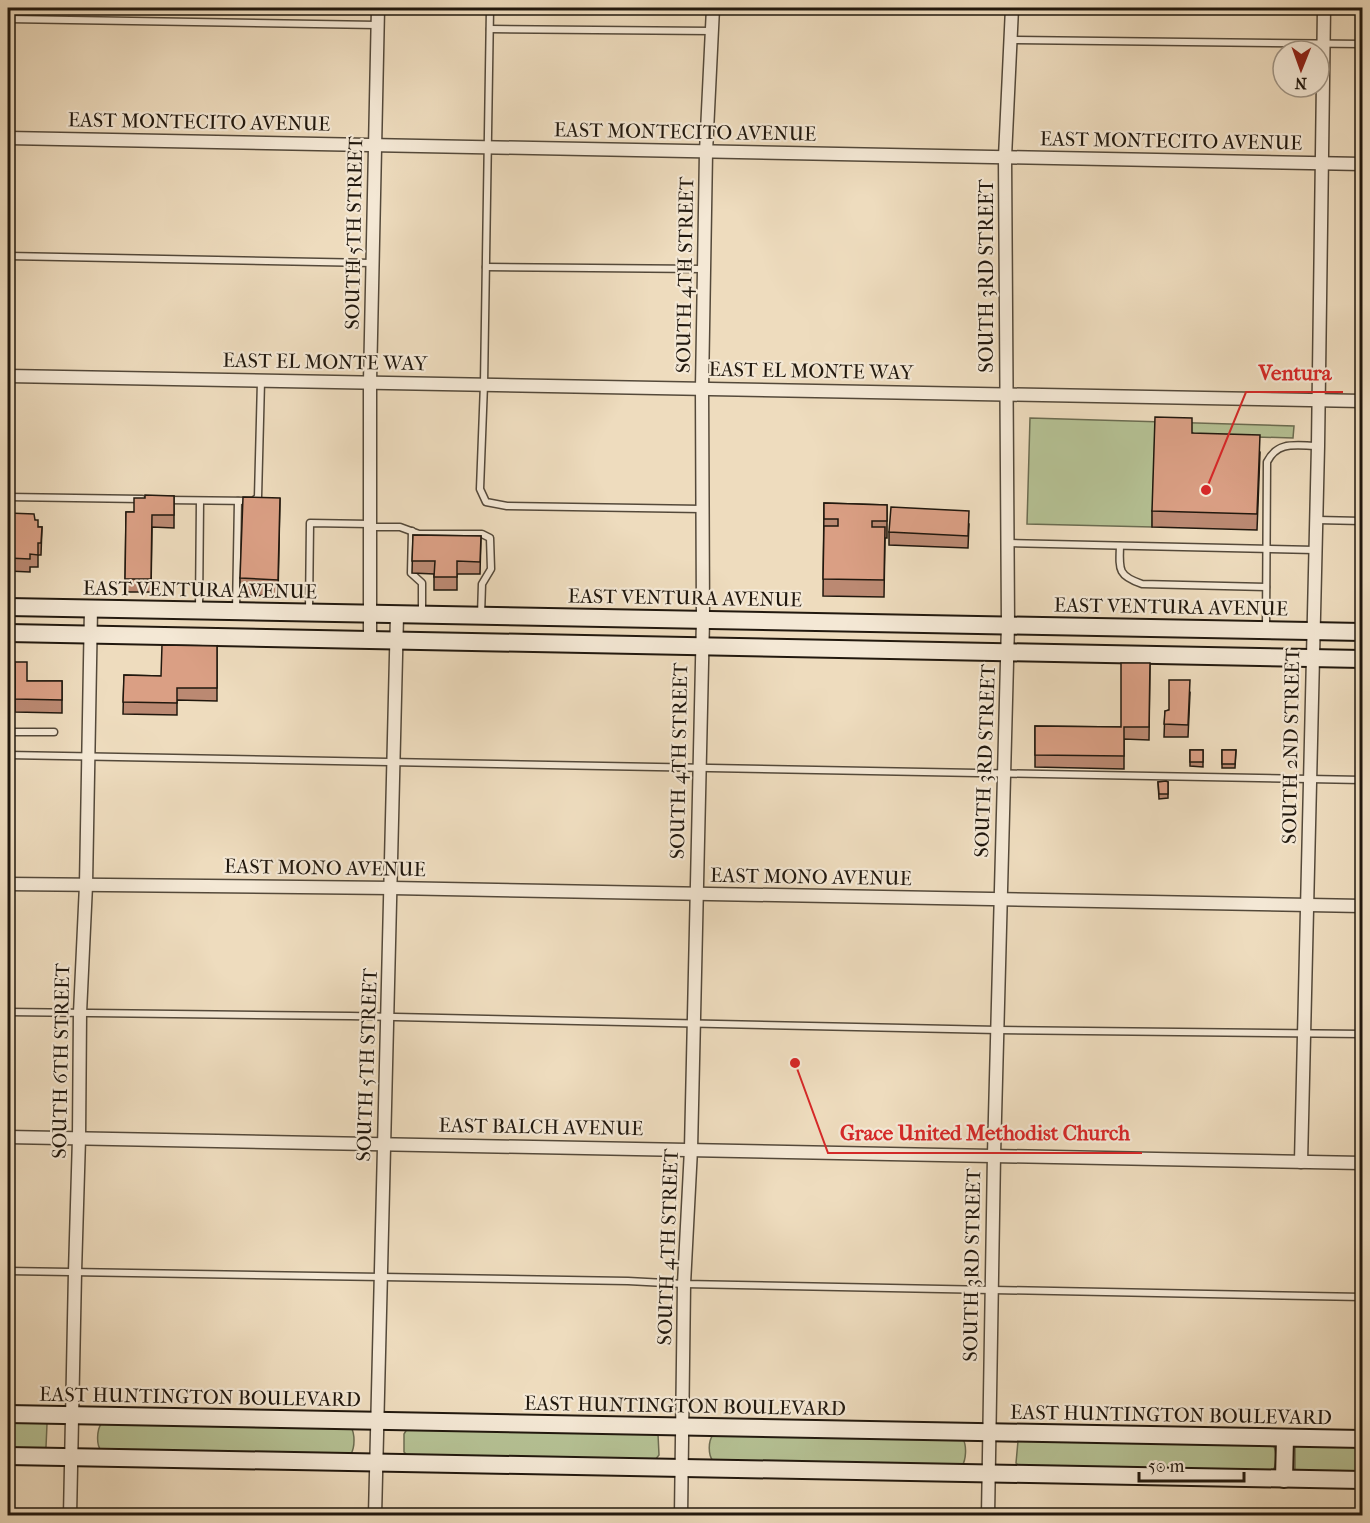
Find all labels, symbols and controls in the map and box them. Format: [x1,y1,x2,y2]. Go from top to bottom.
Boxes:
north arrow [1271,39,1331,99]
text: N [1294,74,1307,93]
street label: EAST MONTECITO AVENUE [68,108,330,136]
street label: EAST MONTECITO AVENUE [554,118,816,146]
street label: EAST MONTECITO AVENUE [1040,127,1302,155]
street label: SOUTH 5TH STREET [341,136,367,330]
street label: SOUTH 4TH STREET [672,176,698,373]
street label: SOUTH 3RD STREET [975,179,998,373]
street label: EAST EL MONTE WAY [222,349,429,375]
callout: Ventura [1246,353,1343,392]
street label: EAST EL MONTE WAY [708,358,915,384]
text: Ventura [1258,361,1333,385]
street label: EAST VENTURA AVENUE [83,576,317,604]
street label: EAST VENTURA AVENUE [568,584,802,612]
street label: EAST VENTURA AVENUE [1054,593,1288,621]
street label: SOUTH 2ND STREET [1278,647,1304,844]
street label: SOUTH 4TH STREET [666,662,692,859]
street label: SOUTH 3RD STREET [970,663,1000,858]
street label: EAST MONO AVENUE [224,855,426,881]
street label: EAST MONO AVENUE [710,864,912,890]
street label: SOUTH 6TH STREET [48,963,74,1159]
street label: SOUTH 5TH STREET [352,967,382,1162]
street label: EAST BALCH AVENUE [438,1114,644,1140]
callout: Grace United Methodist Church [828,1114,1142,1153]
text: Grace United Methodist Church [840,1121,1130,1145]
street label: SOUTH 4TH STREET [653,1148,683,1346]
street label: SOUTH 3RD STREET [959,1168,985,1362]
street label: EAST HUNTINGTON BOULEVARD [39,1383,361,1411]
street label: EAST HUNTINGTON BOULEVARD [524,1392,846,1420]
street label: EAST HUNTINGTON BOULEVARD [1010,1401,1332,1429]
scale bar [1139,1445,1244,1483]
text: 50 m [1148,1456,1185,1477]

